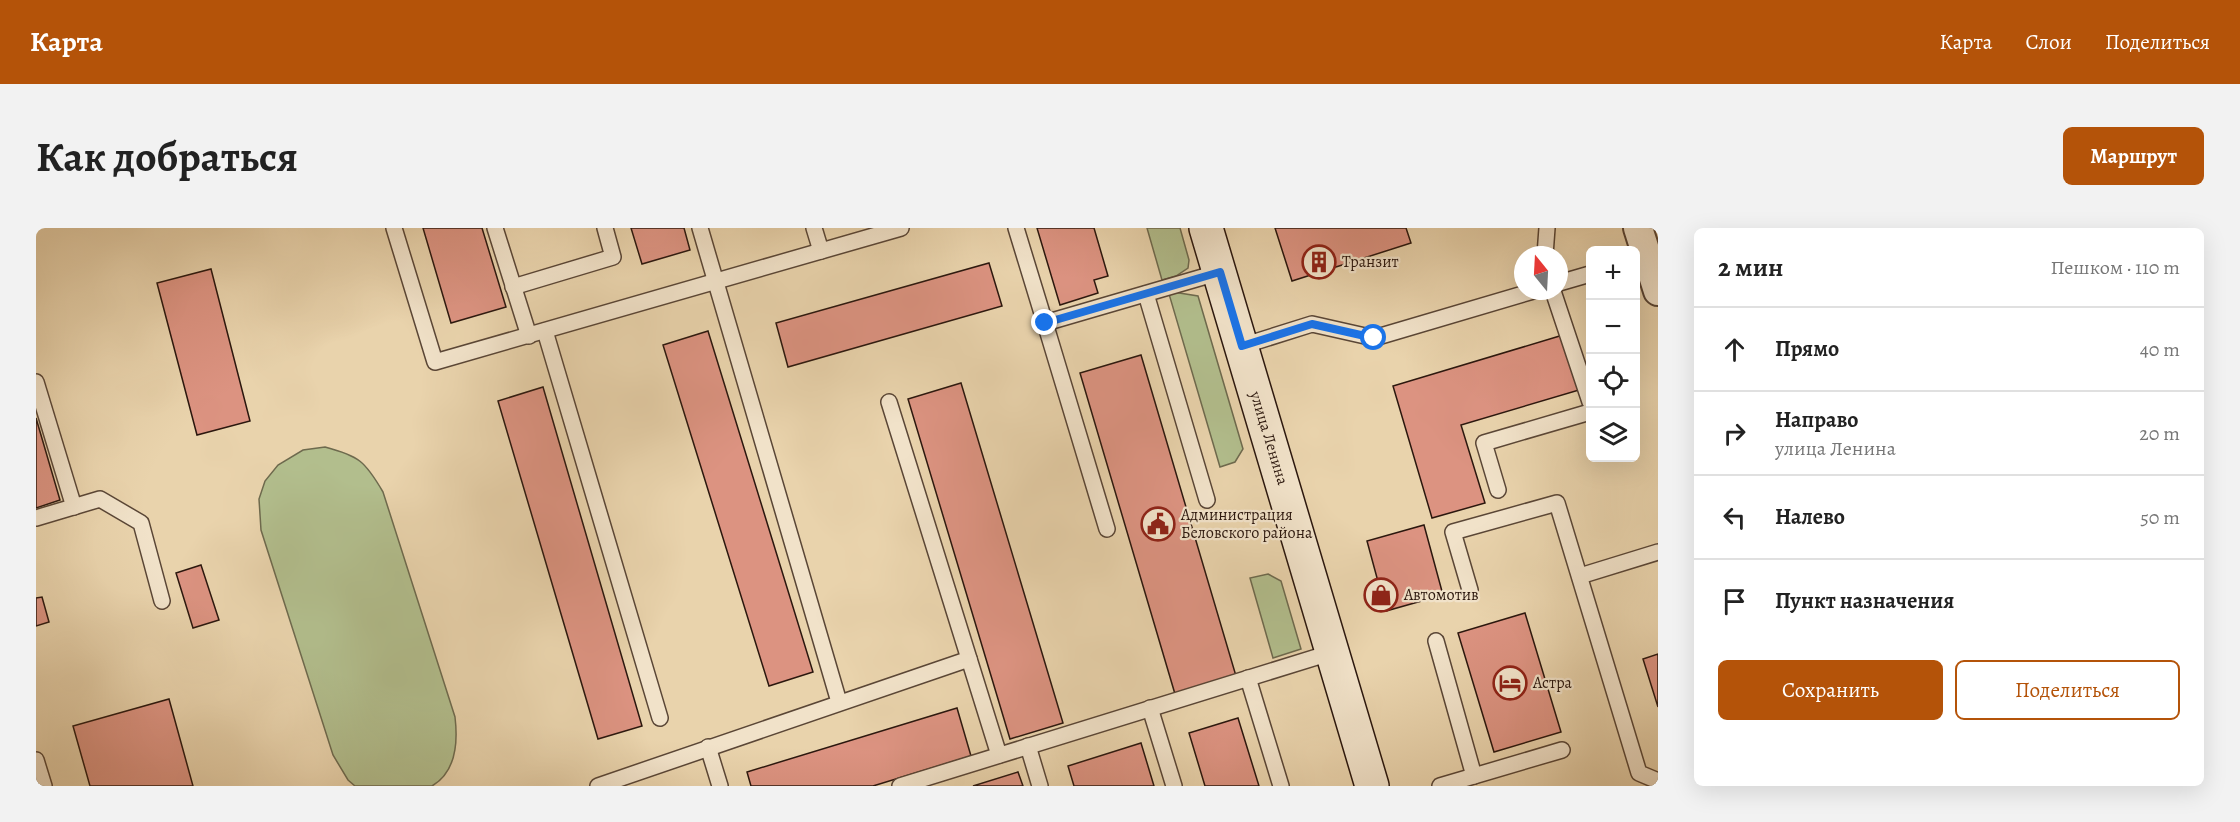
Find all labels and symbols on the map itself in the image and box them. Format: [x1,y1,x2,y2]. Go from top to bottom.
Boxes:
building icon: Транзит [1301,244,1337,280]
north arrow [1514,246,1568,300]
place label: Транзит [1342,251,1399,273]
route end [1031,309,1057,335]
route start [1360,324,1386,350]
street label: улица Ленина [1244,388,1294,488]
place label: Администрация Беловского района [1180,504,1313,544]
public building icon: Администрация Беловского района [1140,506,1176,542]
shop icon: Автомотив [1363,577,1399,613]
place label: Автомотив [1403,584,1479,606]
hotel icon: Астра [1492,665,1528,701]
place label: Астра [1532,672,1573,694]

